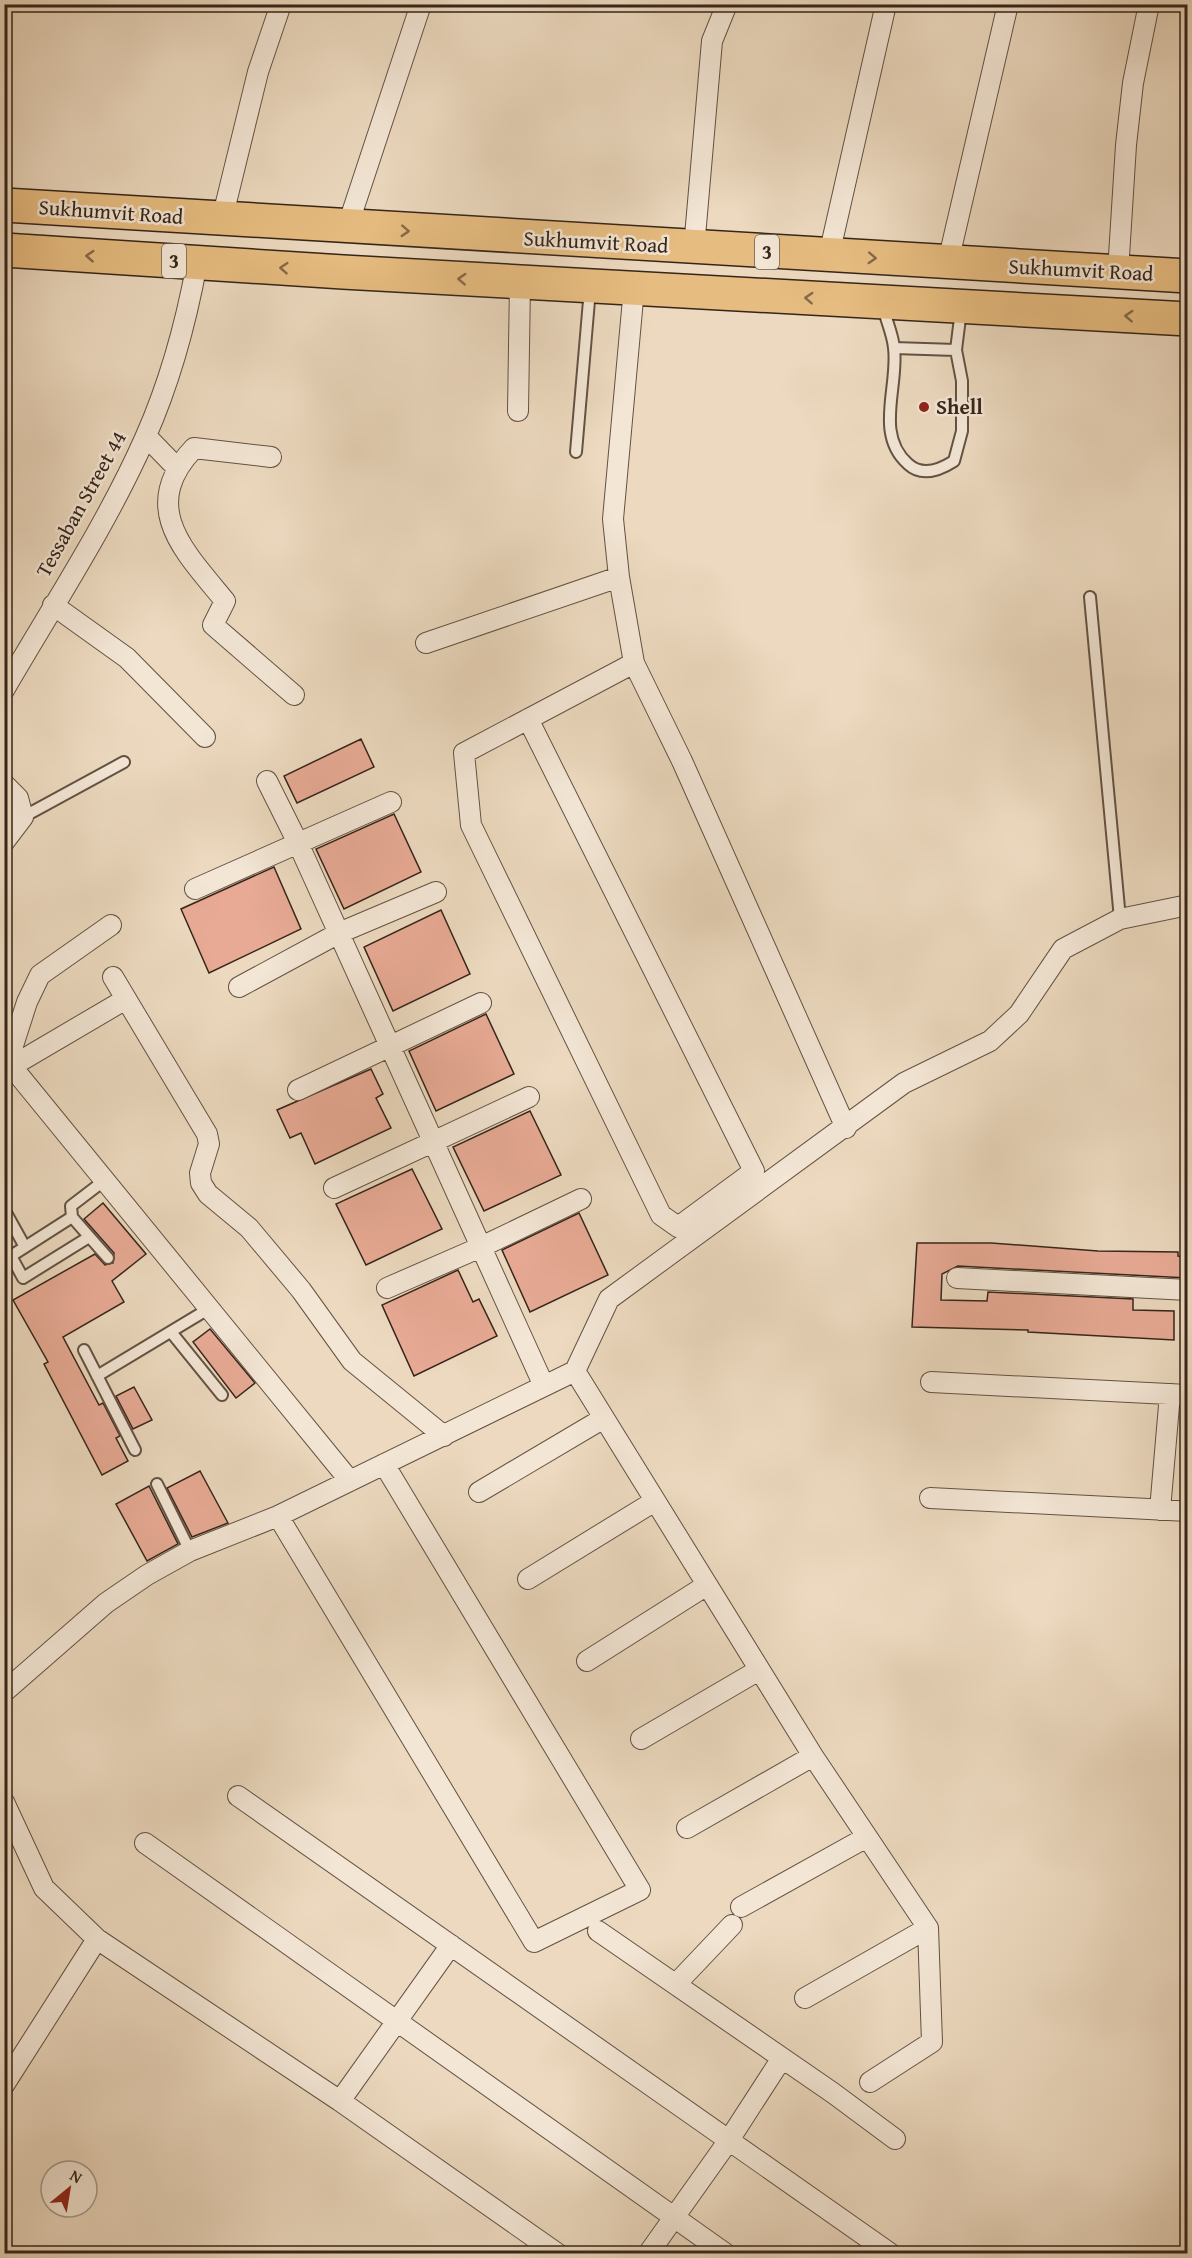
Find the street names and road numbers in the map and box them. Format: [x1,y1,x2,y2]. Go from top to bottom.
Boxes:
street label: Sukhumvit Road [38,191,185,232]
street label: Sukhumvit Road [523,222,670,261]
road number: 3 [755,235,779,269]
road number: 3 [162,244,186,278]
street label: Sukhumvit Road [1008,250,1155,289]
street label: Tessaban Street 44 [28,425,134,582]

